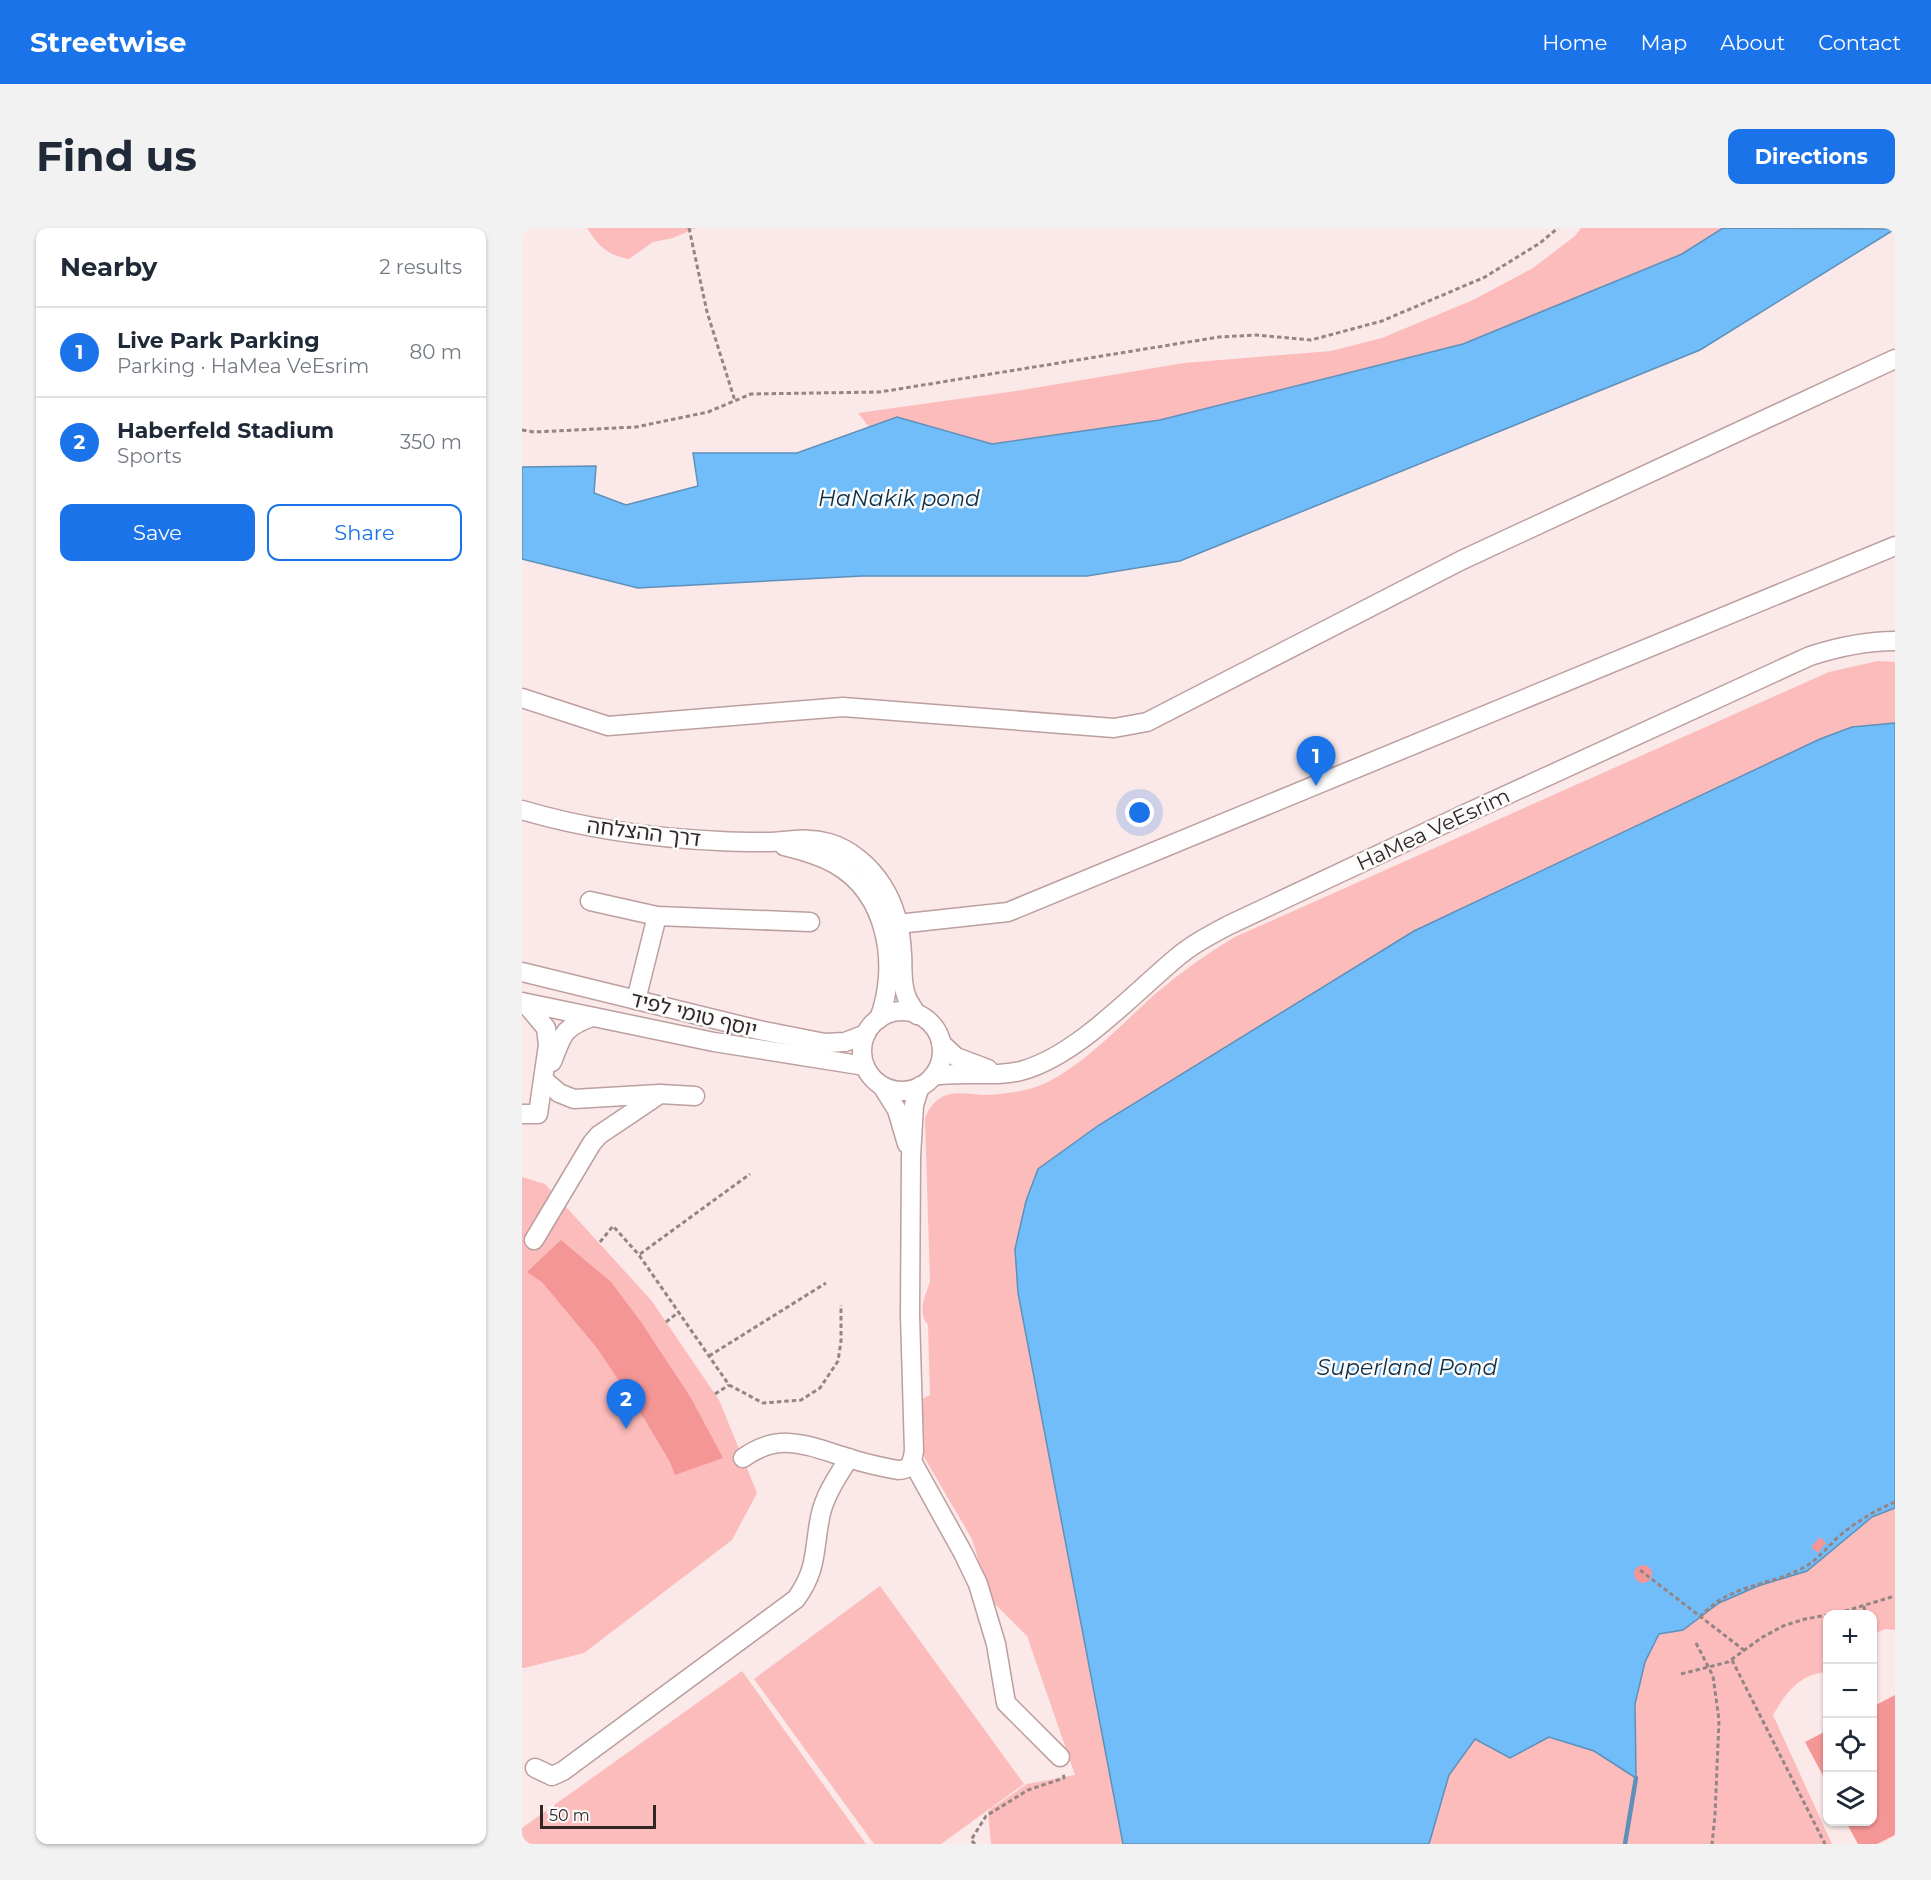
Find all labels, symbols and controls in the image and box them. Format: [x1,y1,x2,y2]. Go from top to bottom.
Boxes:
text: Streetwise [30,25,186,59]
text: Home [1542,30,1607,55]
text: Map [1640,30,1687,55]
text: About [1720,30,1785,55]
text: Contact [1818,30,1901,55]
button: Directions [1728,129,1895,184]
text: Find us [36,130,197,182]
text: Nearby [60,251,157,283]
text: 2 results [379,255,462,279]
text: Live Park Parking [117,327,320,354]
text: 1 [76,340,83,364]
text: 80 m [410,340,462,364]
text: Parking · HaMea VeEsrim [117,354,369,378]
text: Haberfeld Stadium [117,417,334,444]
text: 2 [74,430,85,454]
text: 350 m [400,430,462,454]
text: Sports [117,444,182,468]
water label: HaNakik pond [818,485,980,512]
button: Save [60,504,255,561]
button: Share [267,504,462,561]
pin: 1 [1296,736,1336,786]
street label: HaMea VeEsrim [1352,783,1514,875]
your location [1125,798,1154,827]
street label: דרך ההצלחה [586,813,702,851]
street label: יוסף טומי לפיד [628,986,760,1042]
water label: Superland Pond [1317,1354,1497,1381]
pin: 2 [606,1380,646,1429]
map controls [1823,1610,1877,1826]
button: + [1823,1610,1877,1664]
button: − [1823,1664,1877,1718]
button: locate [1823,1718,1877,1772]
button: layers [1823,1772,1877,1826]
scale bar [540,1802,656,1830]
text: 50 m [549,1806,590,1825]

